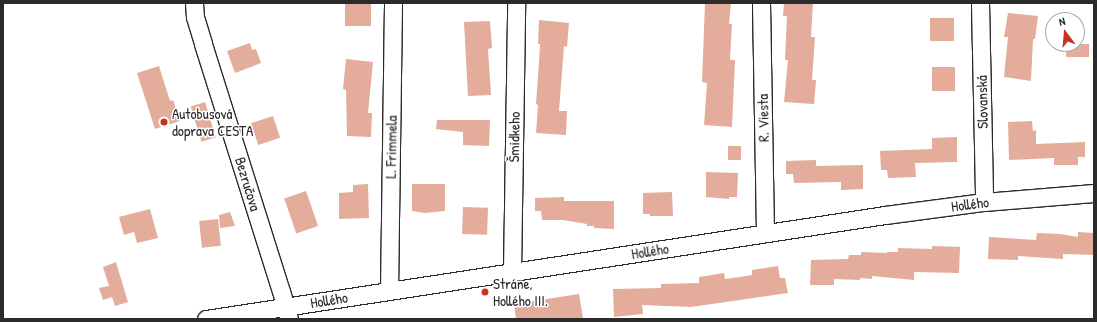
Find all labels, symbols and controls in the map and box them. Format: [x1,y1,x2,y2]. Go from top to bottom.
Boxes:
north arrow [1045,12,1085,52]
text: N [1057,14,1067,29]
street label: Slovanská [973,75,991,129]
street label: R. Viesta [754,94,772,142]
place label: Autobusová doprava CESTA [172,104,253,139]
street label: Šmidkeho [505,111,523,163]
street label: L. Frimmela [381,115,401,179]
marker: Autobusová doprava CESTA [159,117,169,127]
street label: Bezručova [231,155,265,213]
street label: Hollého [950,193,990,215]
street label: Hollého [630,239,670,263]
place label: Stráne, Hollého III. [493,274,548,309]
marker: Stráne, Hollého III. [480,287,490,297]
street label: Hollého [309,288,349,312]

